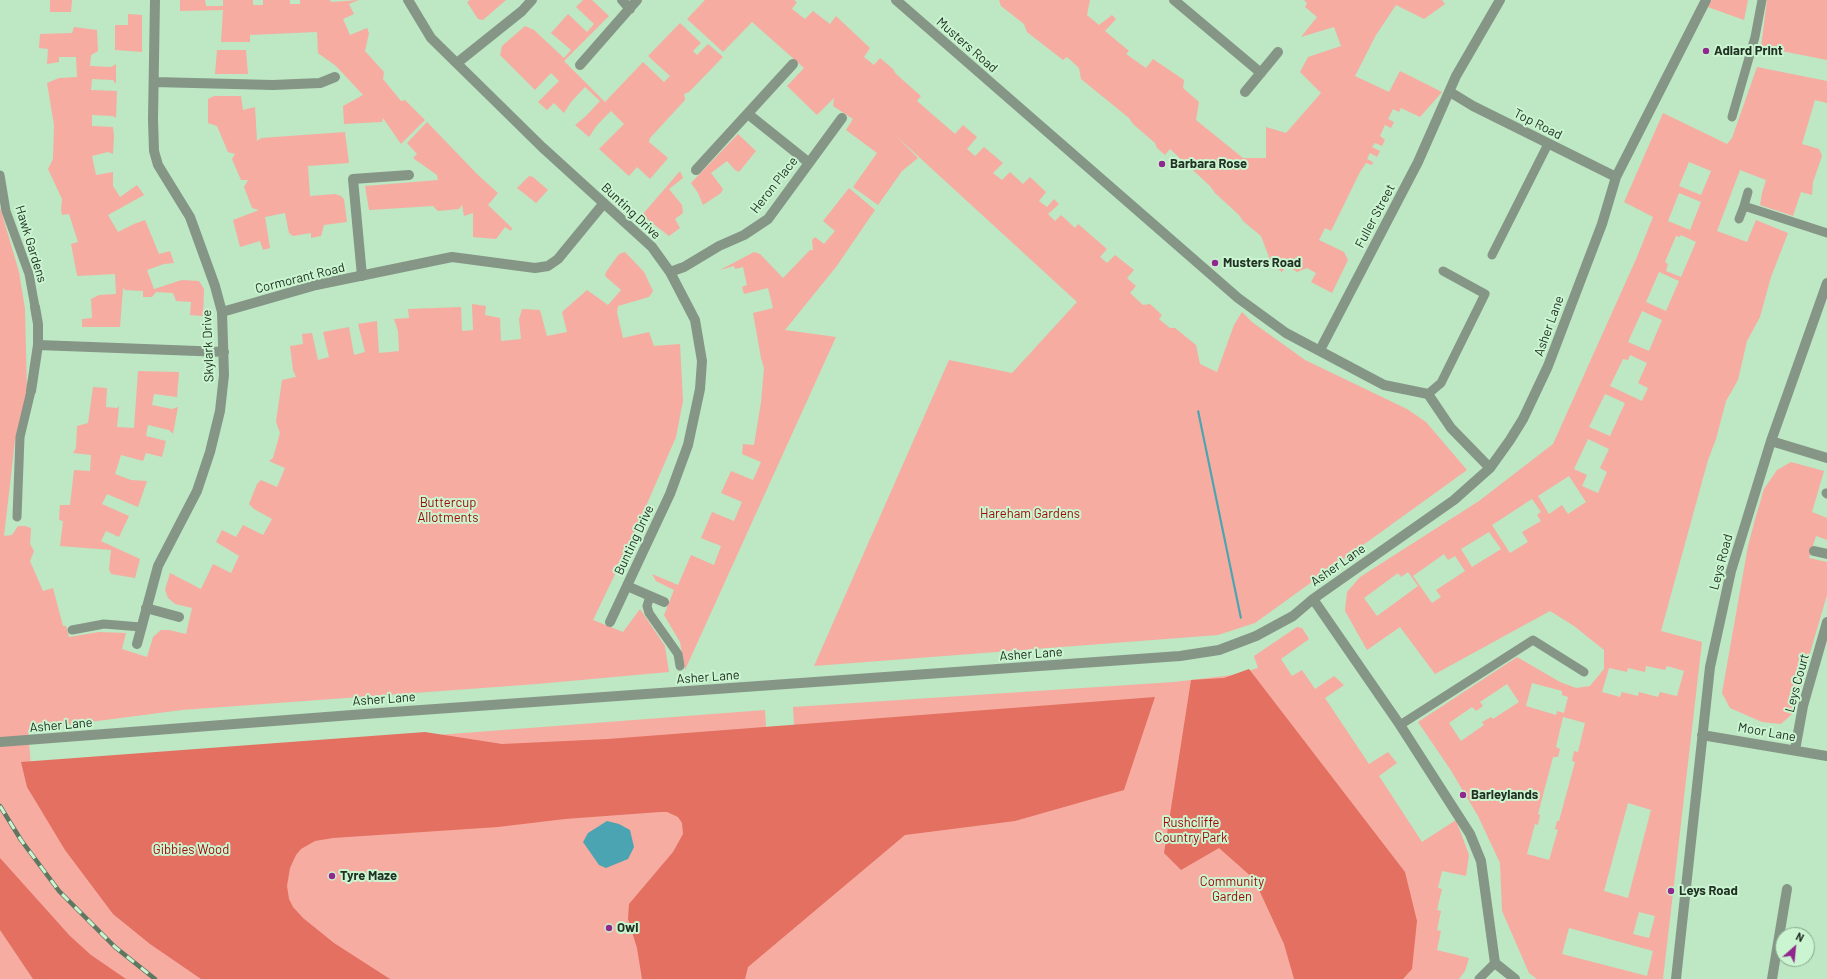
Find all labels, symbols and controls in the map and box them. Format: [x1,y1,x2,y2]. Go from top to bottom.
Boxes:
street label: Musters Road [933,14,1001,76]
place label: Adlard Print [1714,43,1783,59]
marker: Adlard Print [1701,46,1711,56]
street label: Top Road [1511,105,1565,143]
street label: Heron Place [747,153,801,217]
place label: Barbara Rose [1170,156,1247,172]
marker: Barbara Rose [1157,159,1167,169]
street label: Bunting Drive [598,180,664,242]
street label: Fuller Street [1352,181,1398,251]
street label: Hawk Gardens [12,203,50,285]
place label: Musters Road [1223,255,1301,271]
marker: Musters Road [1210,258,1220,268]
street label: Cormorant Road [254,259,346,297]
street label: Asher Lane [1531,294,1567,358]
street label: Skylark Drive [199,309,217,383]
park label: Buttercup Allotments [417,495,479,526]
street label: Bunting Drive [611,502,657,578]
park label: Hareham Gardens [980,506,1080,522]
street label: Leys Road [1706,532,1736,592]
street label: Asher Lane [1308,540,1368,590]
street label: Asher Lane [999,644,1063,664]
street label: Leys Court [1782,652,1812,714]
street label: Asher Lane [676,667,740,687]
street label: Asher Lane [352,689,416,709]
street label: Asher Lane [29,714,93,736]
street label: Moor Lane [1737,719,1797,745]
place label: Barleylands [1471,787,1538,803]
marker: Barleylands [1458,790,1468,800]
park label: Rushcliffe Country Park [1155,815,1227,846]
park label: Gibbies Wood [153,842,229,858]
place label: Tyre Maze [340,868,397,884]
marker: Tyre Maze [327,871,337,881]
park label: Community Garden [1200,874,1264,905]
place label: Leys Road [1679,883,1738,899]
marker: Leys Road [1666,886,1676,896]
place label: Owl [617,920,638,936]
marker: Owl [604,923,614,933]
north arrow [1775,927,1815,967]
text: N [1794,929,1806,944]

